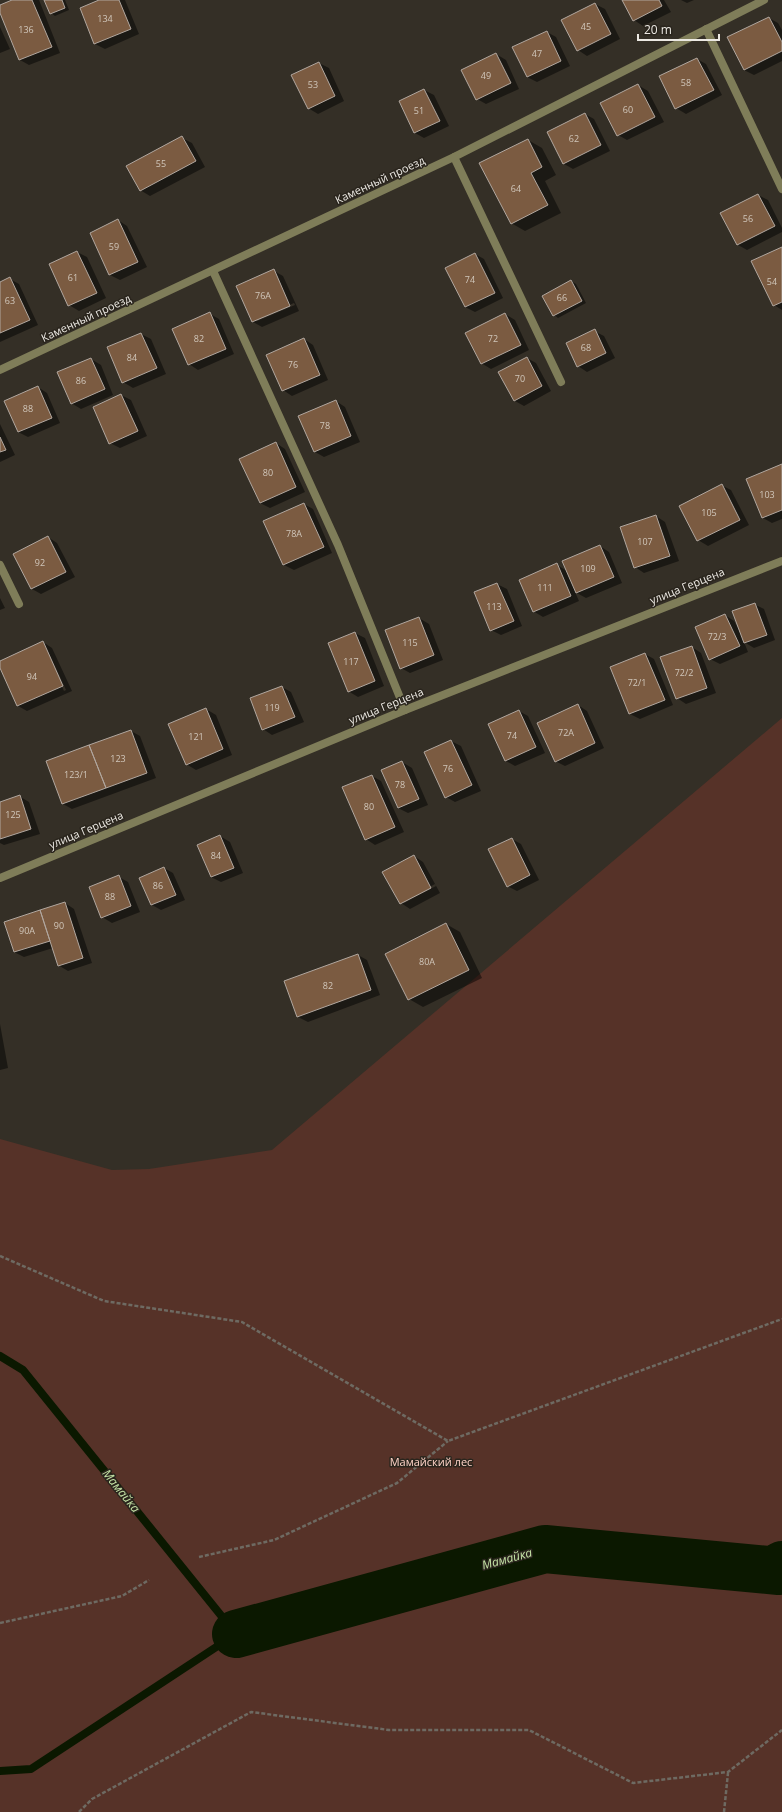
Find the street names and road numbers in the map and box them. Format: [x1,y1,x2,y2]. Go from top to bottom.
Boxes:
street label: Каменный проезд [333,152,428,207]
street label: Каменный проезд [39,290,134,345]
street label: улица Герцена [647,564,726,607]
street label: улица Герцена [346,684,425,727]
street label: улица Герцена [46,807,125,852]

